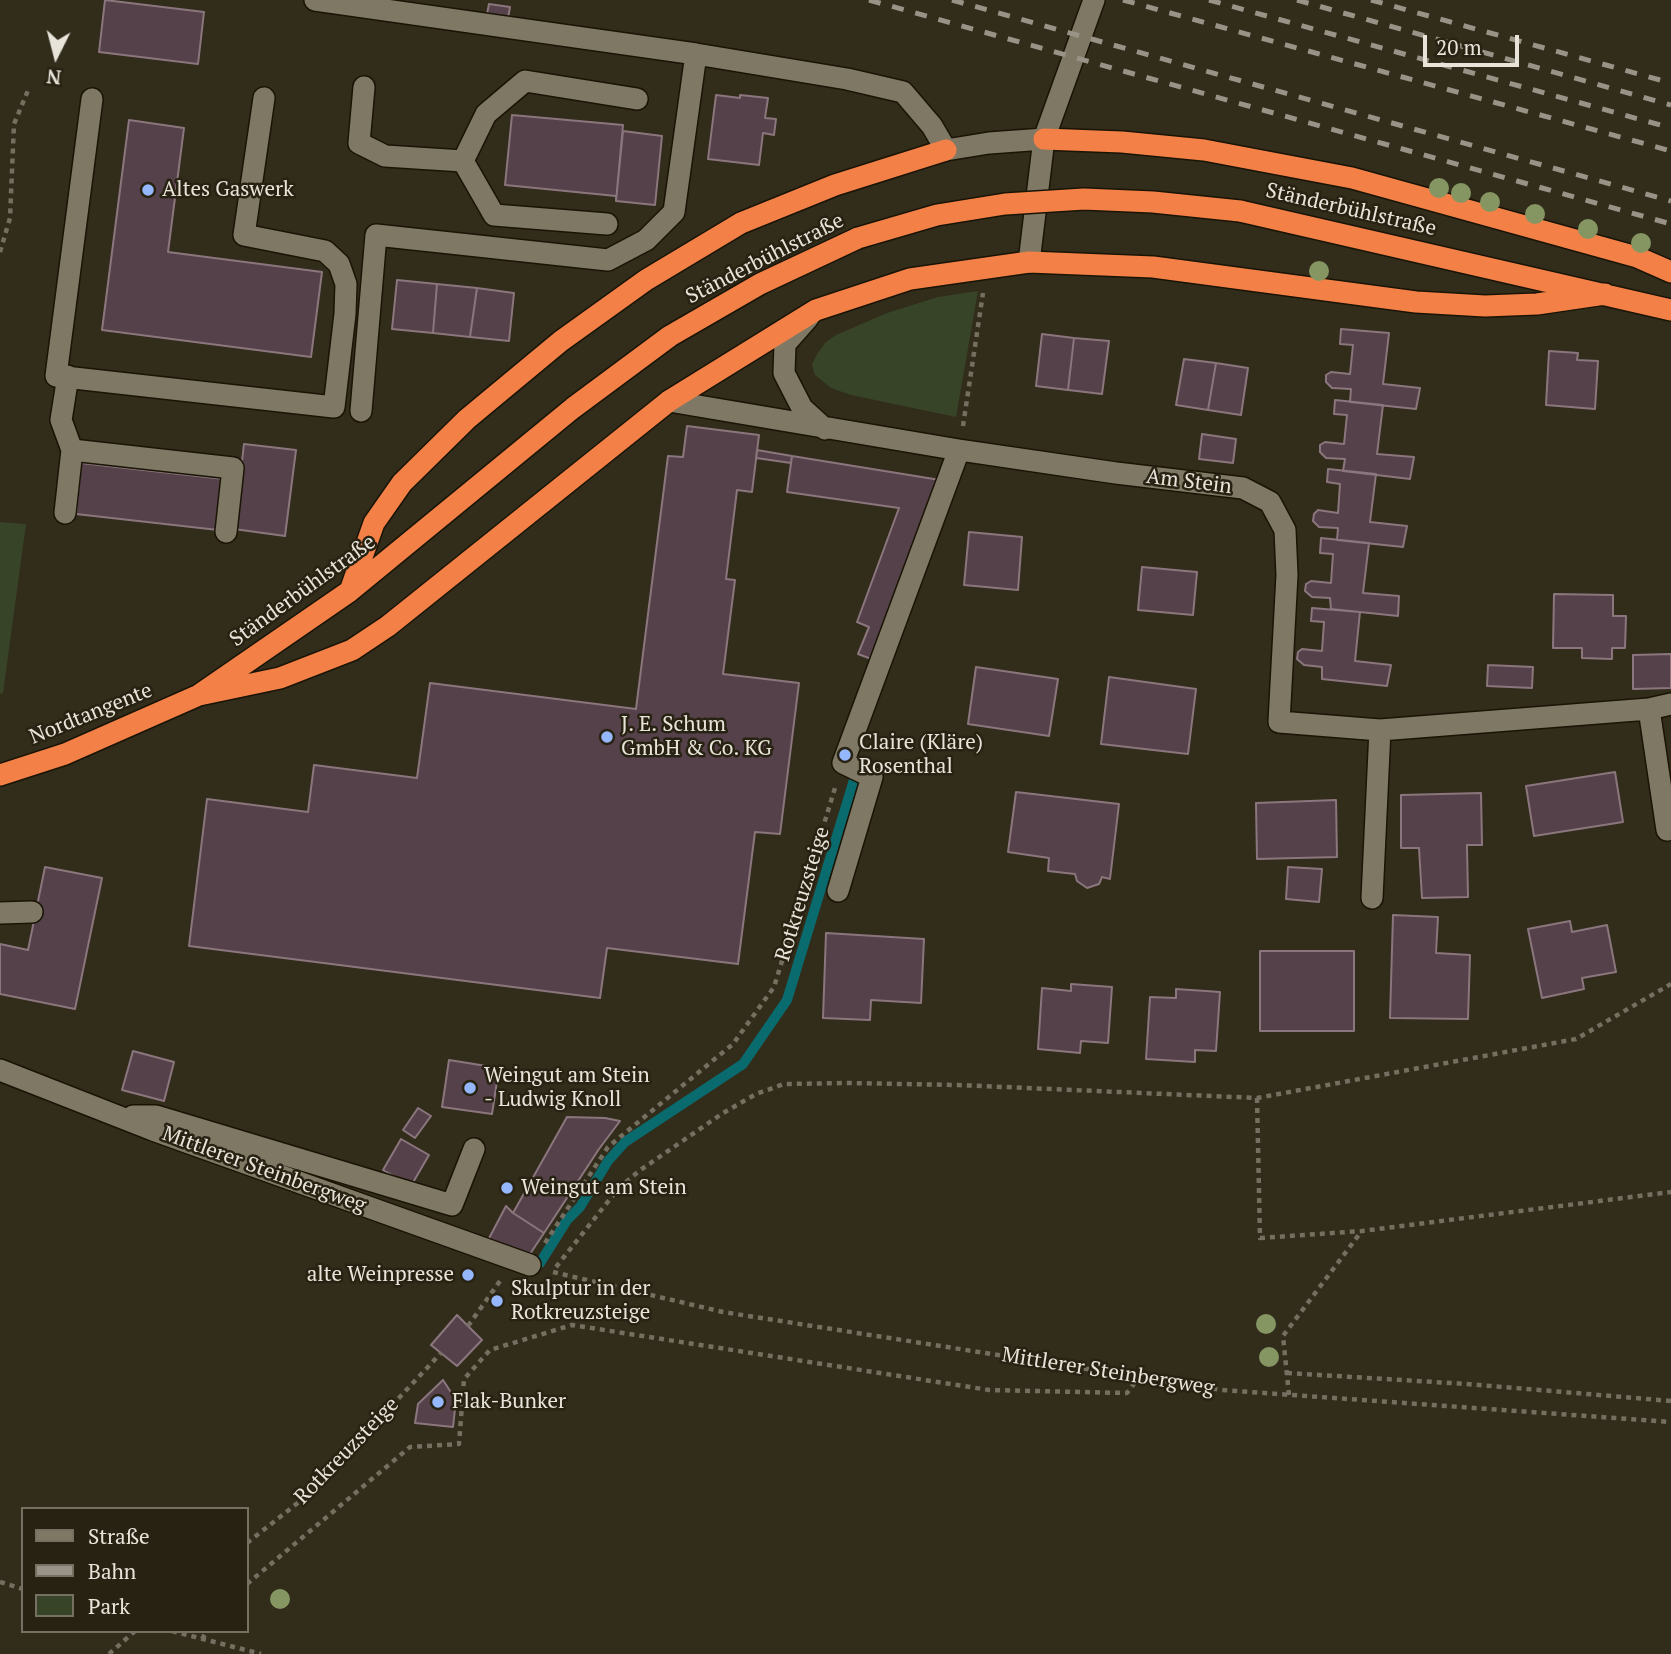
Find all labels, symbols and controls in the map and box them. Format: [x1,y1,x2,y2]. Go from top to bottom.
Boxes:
north arrow [21,21,91,91]
scale bar [1426,21,1522,65]
text: 20 m [1436,33,1482,61]
text: N [45,64,62,91]
place label: Altes Gaswerk [162,177,294,203]
street label: Ständerbühlstraße [1263,178,1439,242]
marker: Altes Gaswerk [140,182,156,198]
street label: Ständerbühlstraße [682,208,848,310]
street label: Am Stein [1145,464,1233,500]
street label: Ständerbühlstraße [225,530,381,652]
street label: Nordtangente [26,678,156,750]
place label: J. E. Schum GmbH & Co. KG [621,712,772,762]
marker: J. E. Schum GmbH & Co. KG [599,729,615,745]
place label: Claire (Kläre) Rosenthal [859,730,983,780]
marker: Claire (Kläre) Rosenthal [837,747,853,763]
street label: Rotkreuzsteige [771,824,835,964]
place label: Weingut am Stein - Ludwig Knoll [484,1063,650,1113]
marker: Weingut am Stein - Ludwig Knoll [462,1080,478,1096]
street label: Mittlerer Steinbergweg [159,1121,369,1219]
place label: Weingut am Stein [521,1175,687,1201]
marker: Weingut am Stein [499,1180,515,1196]
place label: alte Weinpresse [307,1262,454,1288]
marker: alte Weinpresse [460,1267,476,1283]
place label: Skulptur in der Rotkreuzsteige [511,1276,650,1326]
marker: Skulptur in der Rotkreuzsteige [489,1293,505,1309]
street label: Mittlerer Steinbergweg [1000,1343,1216,1401]
place label: Flak-Bunker [452,1389,566,1415]
street label: Rotkreuzsteige [290,1392,404,1510]
marker: Flak-Bunker [430,1394,446,1410]
legend [21,1507,248,1633]
text: Straße [88,1522,150,1550]
text: Bahn [88,1557,136,1585]
text: Park [88,1592,130,1620]

